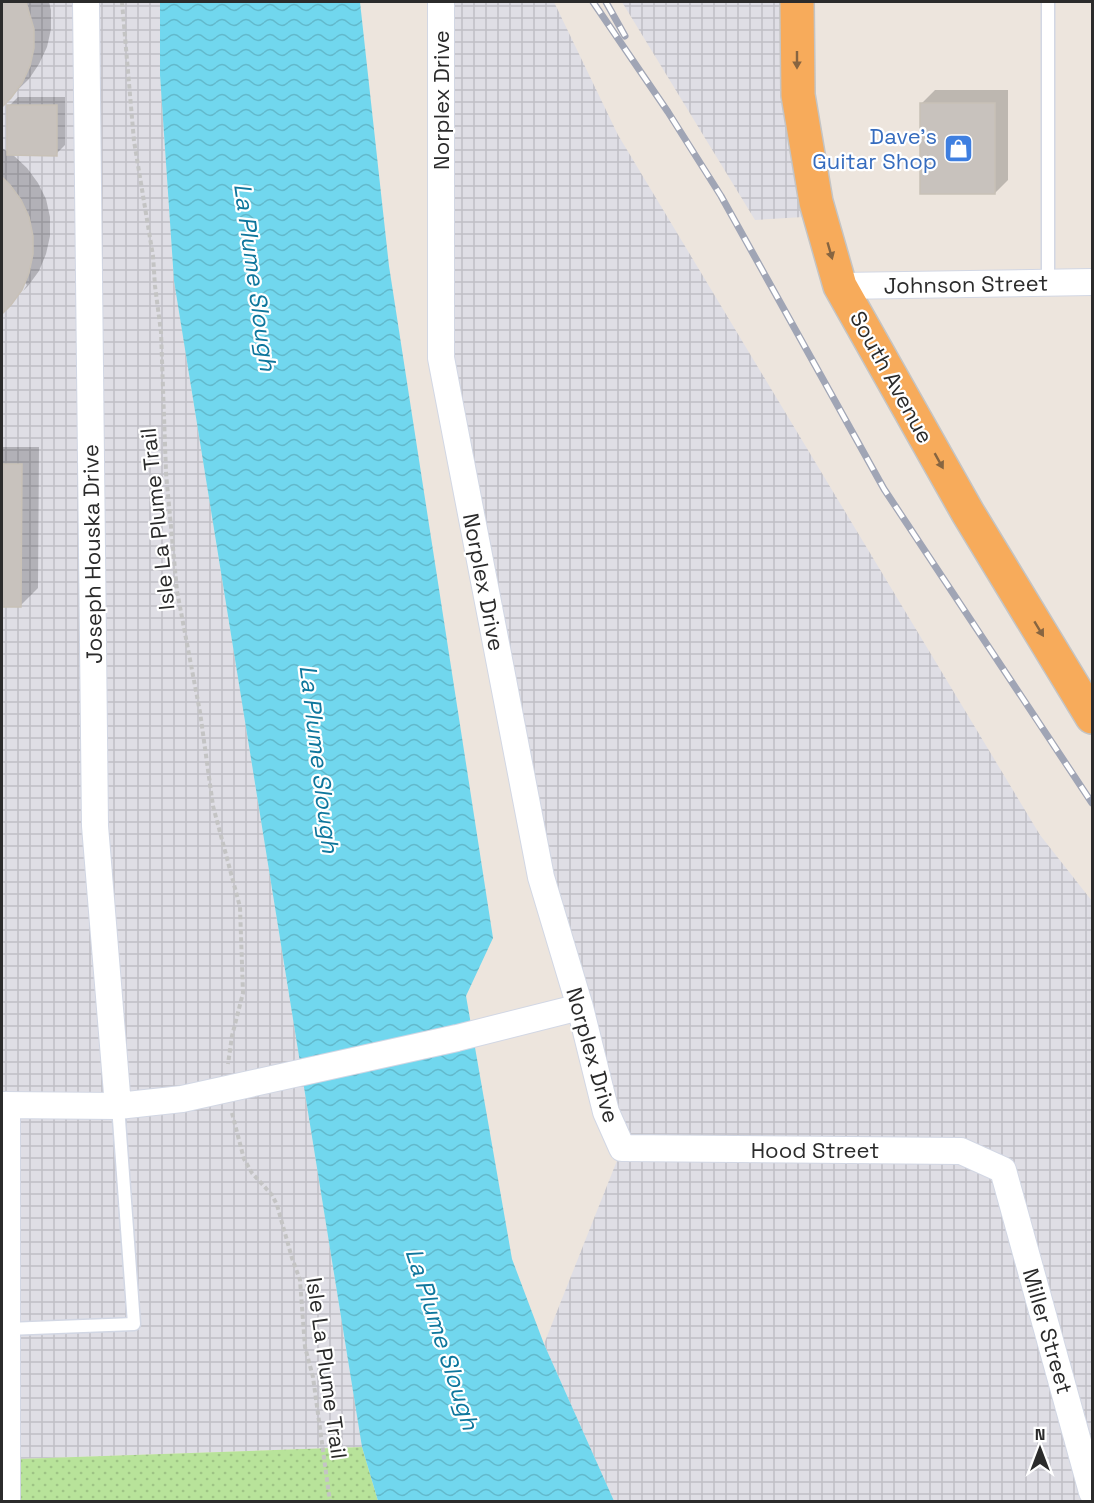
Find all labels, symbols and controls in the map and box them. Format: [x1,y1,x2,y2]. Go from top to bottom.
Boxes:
street label: Norplex Drive [427,30,455,170]
one-way arrow [793,50,802,69]
place label: Dave's Guitar Shop [812,122,937,175]
shop icon: Dave's Guitar Shop [942,133,974,165]
water label: La Plume Slough [227,181,284,374]
one-way arrow [826,242,836,260]
street label: Johnson Street [883,269,1049,299]
street label: South Avenue [844,306,940,448]
street label: Isle La Plume Trail [134,426,180,612]
street label: Joseph Houska Drive [76,444,108,664]
one-way arrow [934,453,944,470]
street label: Norplex Drive [457,511,511,653]
one-way arrow [1033,621,1044,637]
water label: La Plume Slough [293,663,347,856]
street label: Norplex Drive [560,984,626,1126]
street label: Hood Street [751,1136,879,1164]
water label: La Plume Slough [398,1244,487,1435]
street label: Miller Street [1017,1265,1079,1397]
street label: Isle La Plume Trail [300,1275,354,1461]
north arrow [1010,1419,1070,1479]
text: N [1035,1424,1045,1445]

